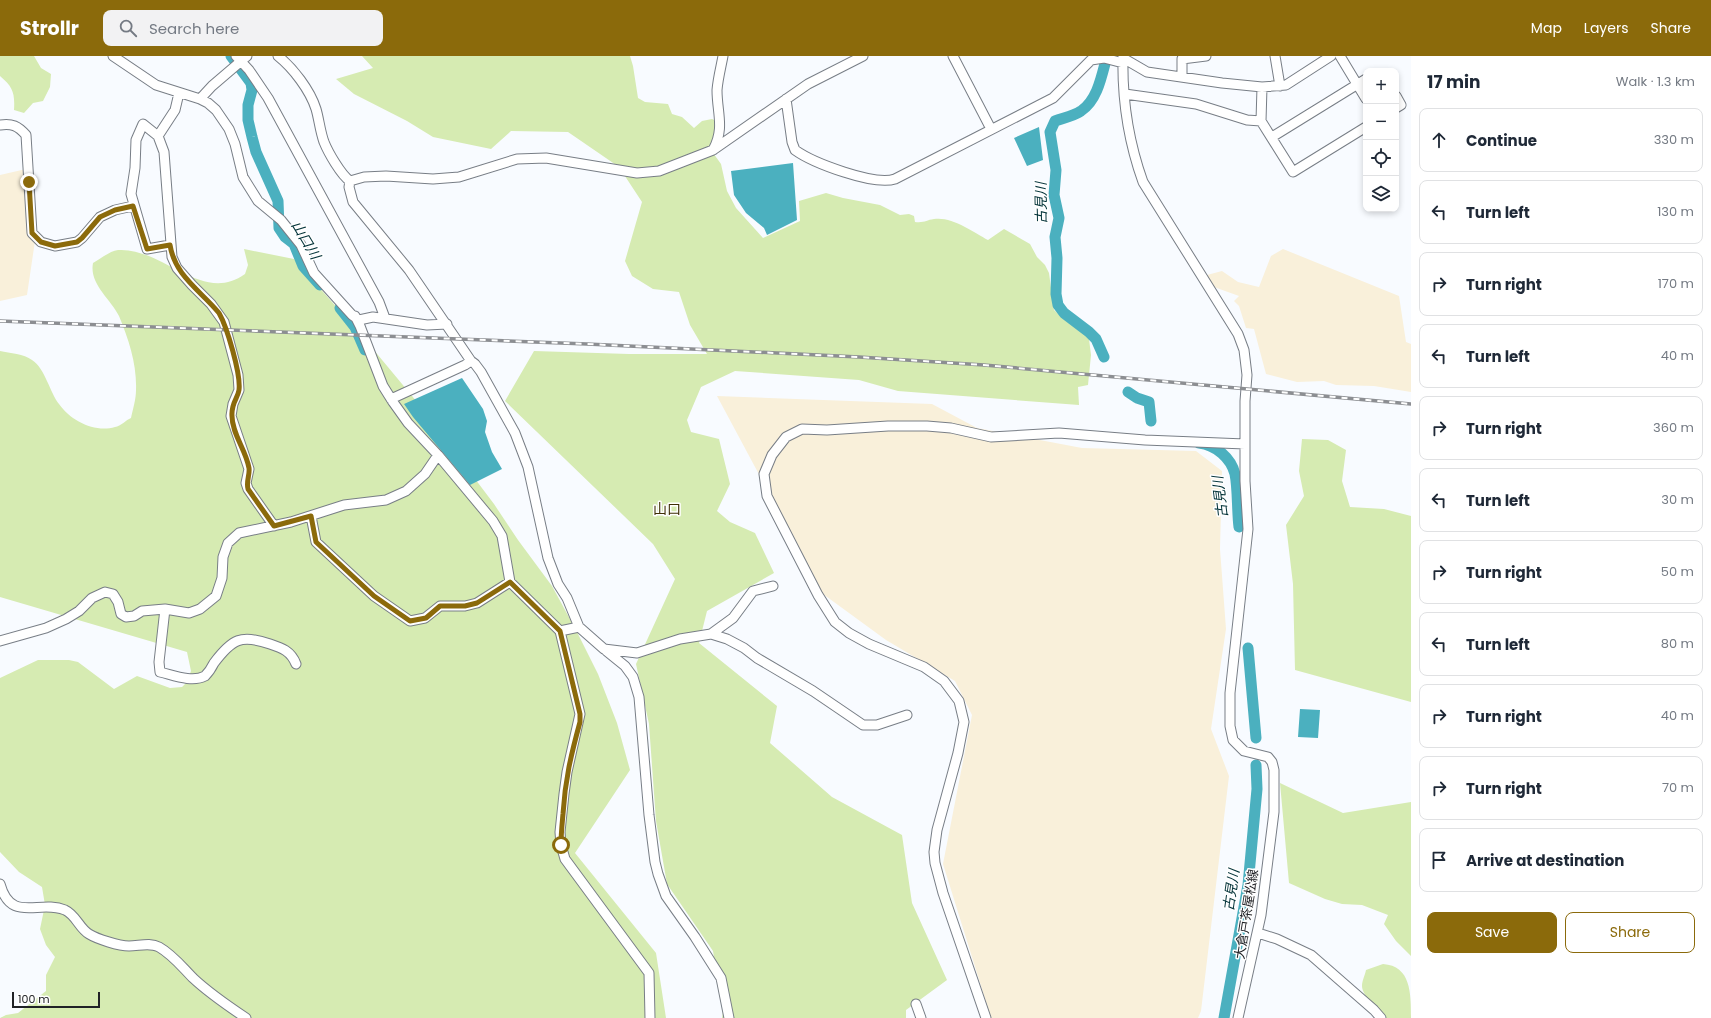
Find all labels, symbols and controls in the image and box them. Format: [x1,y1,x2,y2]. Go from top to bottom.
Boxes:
search box [103,10,383,46]
text: Strollr [20,15,79,42]
icon: search [117,17,139,39]
text: Search here [149,18,239,39]
text: Map [1531,18,1562,38]
text: Layers [1584,18,1628,38]
text: Share [1650,18,1691,38]
map controls [1363,68,1399,212]
button: + [1363,68,1399,104]
text: 17 min [1427,70,1481,94]
text: Walk · 1.3 km [1616,72,1695,91]
button: − [1363,104,1399,140]
icon: ahead [1428,129,1450,151]
text: Continue [1466,130,1537,151]
text: 330 m [1654,130,1694,149]
button: locate [1363,140,1399,176]
route end [20,173,38,191]
button: layers [1363,176,1399,212]
water label: 古見川 [1031,180,1051,224]
icon: left [1428,201,1450,223]
text: Turn left [1466,202,1530,223]
text: 130 m [1657,202,1694,221]
water label: 山口川 [287,217,326,265]
icon: right [1428,273,1450,295]
text: Turn right [1466,274,1542,295]
text: 170 m [1658,274,1694,293]
icon: left [1428,345,1450,367]
text: Turn left [1466,346,1530,367]
text: 40 m [1661,346,1694,365]
icon: right [1428,417,1450,439]
text: Turn right [1466,418,1542,439]
text: 360 m [1653,418,1694,437]
water label: 古見川 [1207,473,1232,519]
icon: left [1428,489,1450,511]
text: Turn left [1466,490,1530,511]
text: 30 m [1661,490,1694,509]
district label: 山口 [653,499,681,519]
icon: right [1428,561,1450,583]
text: Turn right [1466,562,1542,583]
text: 50 m [1661,562,1694,581]
icon: left [1428,633,1450,655]
text: Turn left [1466,634,1530,655]
text: 80 m [1661,634,1694,653]
icon: right [1428,705,1450,727]
text: Turn right [1466,706,1542,727]
text: 40 m [1661,706,1694,725]
icon: right [1428,777,1450,799]
text: Turn right [1466,778,1542,799]
text: 70 m [1662,778,1694,797]
route start [552,836,570,854]
icon: arrive [1428,849,1450,871]
text: Arrive at destination [1466,850,1624,871]
water label: 古見川 [1218,866,1244,912]
street label: 大倉戸茶屋松線 [1230,868,1263,961]
button: Save [1427,912,1557,953]
button: Share [1565,912,1695,953]
scale bar [12,990,100,1009]
text: 100 m [18,991,50,1007]

